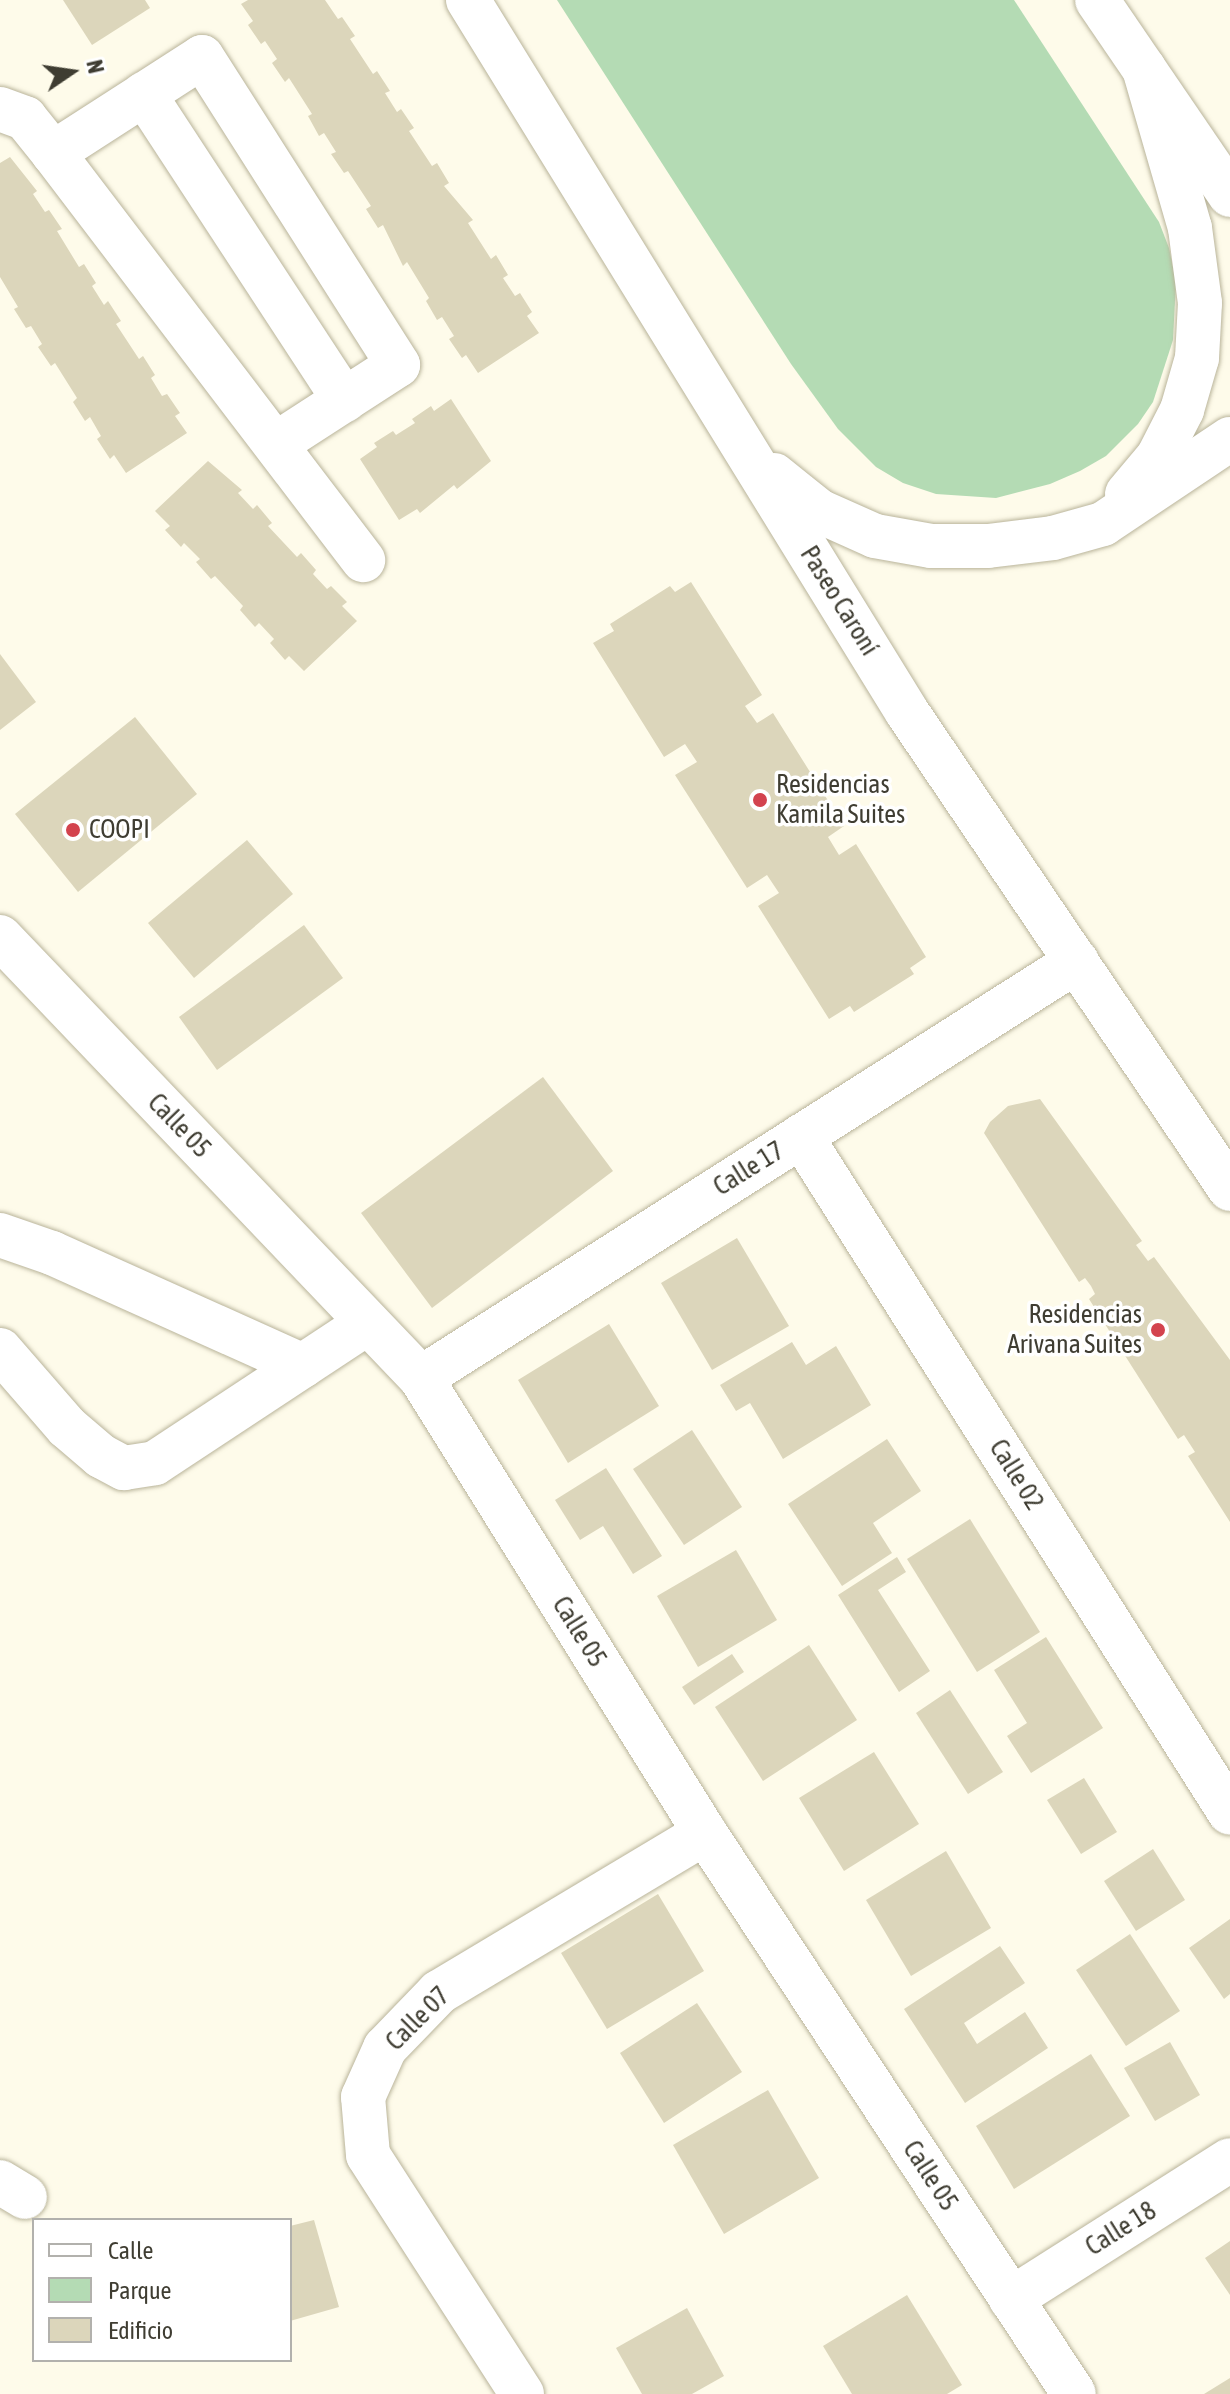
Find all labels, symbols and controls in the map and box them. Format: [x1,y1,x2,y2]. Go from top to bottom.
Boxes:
north arrow [32,32,112,112]
text: N [81,57,110,76]
street label: Paseo Caroní [793,540,885,662]
place label: Residencias Kamila Suites [776,769,905,830]
marker: Residencias Kamila Suites [751,791,769,809]
place label: COOPI [89,814,150,846]
marker: COOPI [64,821,82,839]
street label: Calle 05 [141,1087,217,1165]
street label: Calle 17 [708,1135,790,1203]
place label: Residencias Arivana Suites [1007,1299,1142,1360]
marker: Residencias Arivana Suites [1149,1321,1167,1339]
street label: Calle 02 [982,1434,1050,1516]
street label: Calle 05 [545,1591,613,1673]
street label: Calle 07 [380,1981,456,2057]
street label: Calle 05 [896,2135,964,2217]
street label: Calle 18 [1080,2195,1162,2263]
legend [32,2218,292,2362]
text: Calle [108,2237,153,2264]
text: Parque [108,2277,171,2304]
text: Edificio [108,2317,173,2344]

